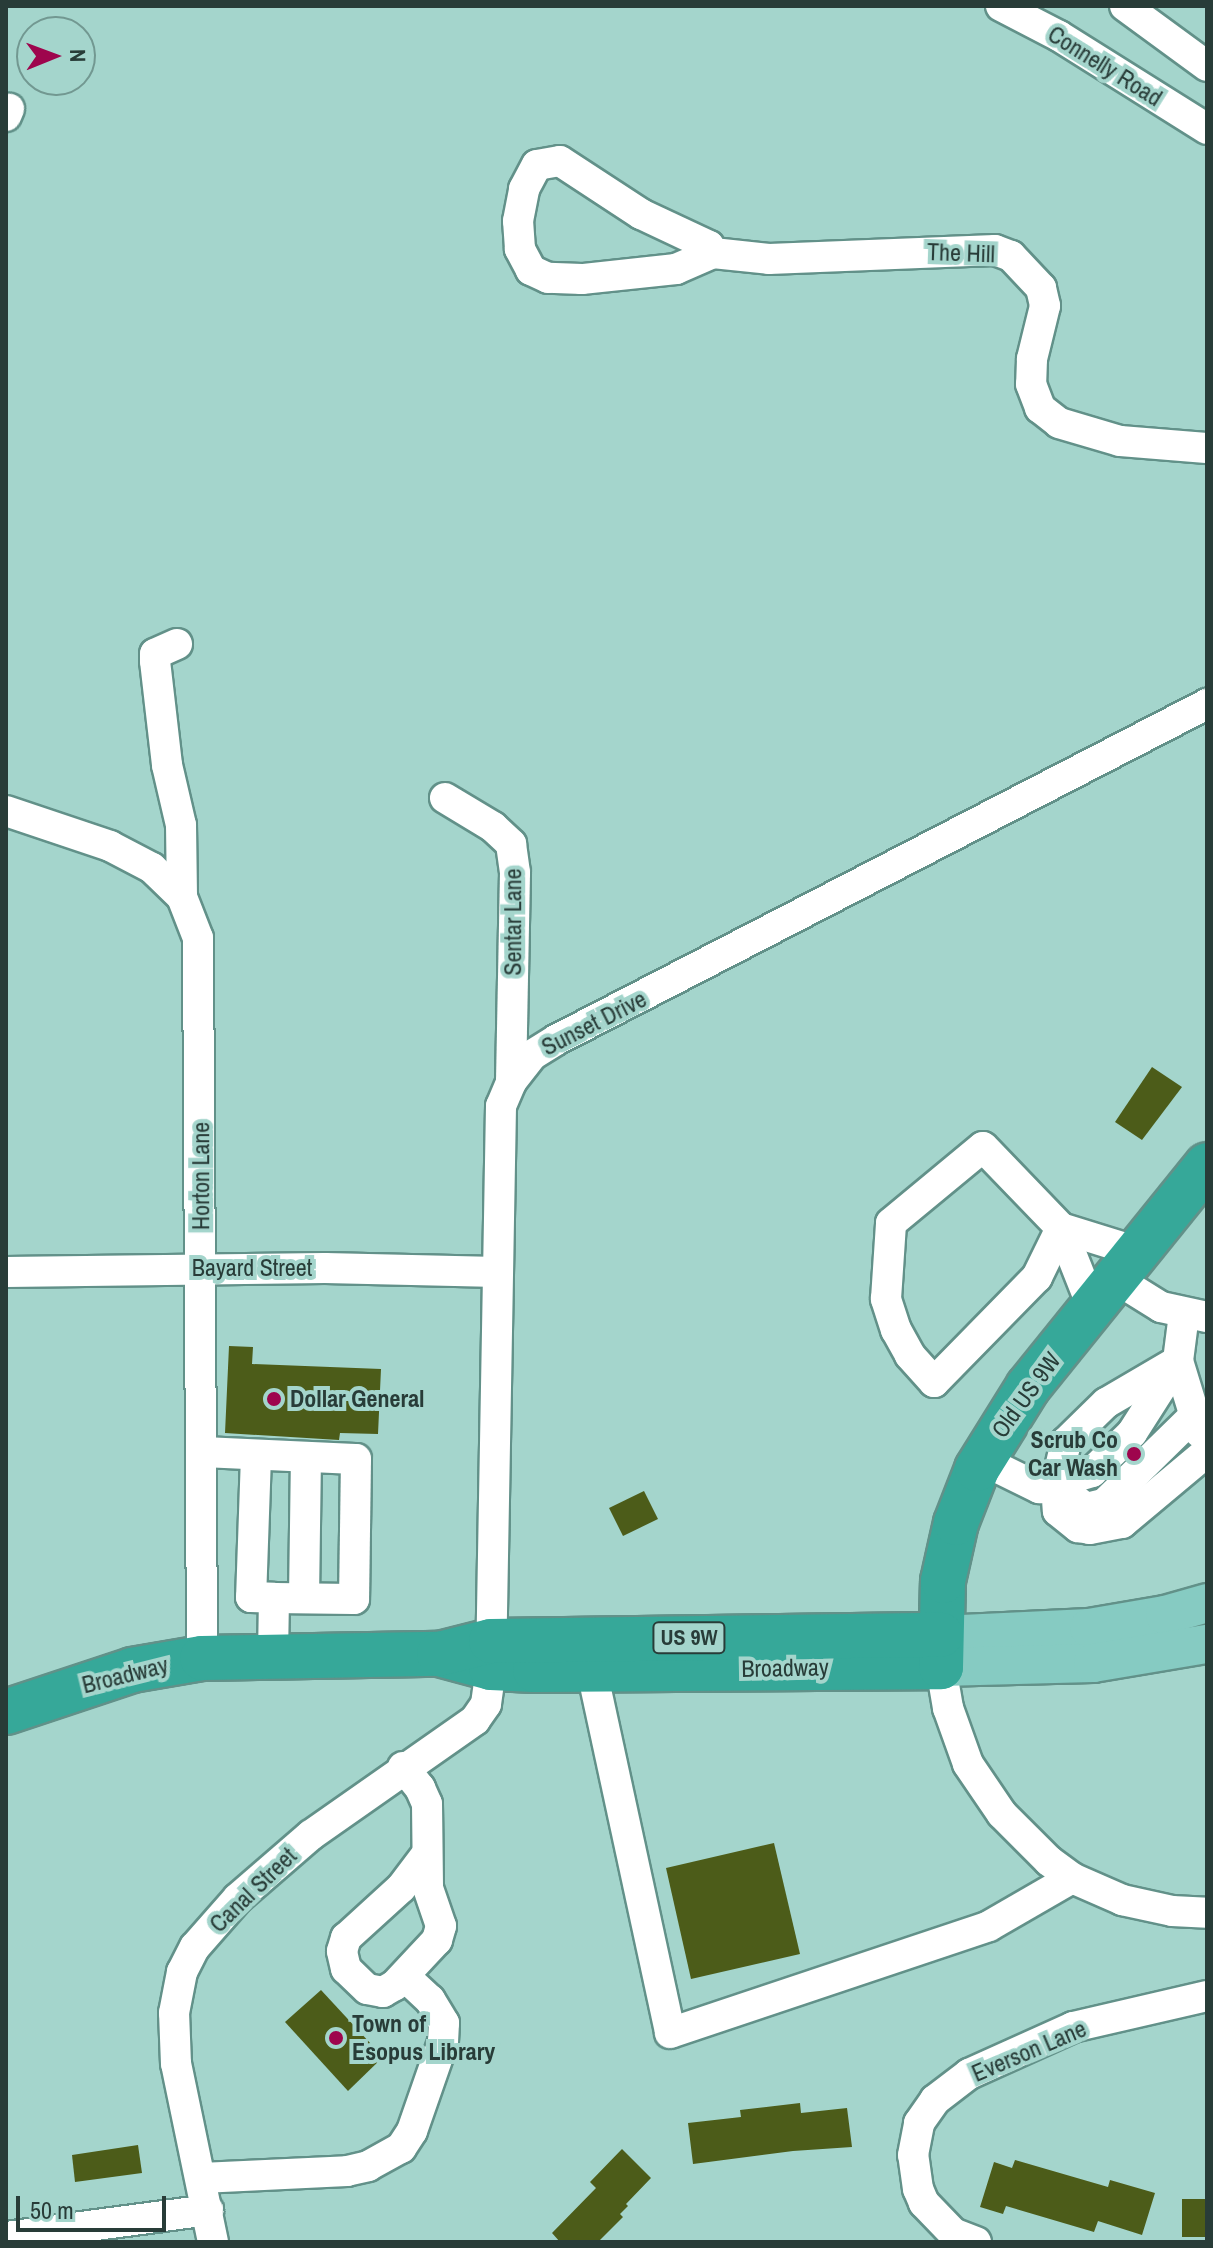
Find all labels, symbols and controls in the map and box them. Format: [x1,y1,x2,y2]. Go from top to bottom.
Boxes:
north arrow [16,16,96,96]
street label: Connelly Road [1043,20,1167,112]
text: N [63,49,93,62]
street label: The Hill [927,237,995,269]
street label: Sentar Lane [499,868,527,976]
street label: Sunset Drive [537,984,651,1062]
street label: Horton Lane [187,1122,215,1230]
street label: Bayard Street [192,1254,312,1282]
street label: Old US 9W [985,1347,1067,1443]
place label: Dollar General [290,1385,425,1413]
marker: Dollar General [265,1390,283,1408]
place label: Scrub Co Car Wash [1028,1426,1118,1482]
marker: Scrub Co Car Wash [1125,1445,1143,1463]
road number: US 9W [651,1620,727,1656]
street label: Broadway [79,1650,171,1700]
street label: Broadway [741,1653,829,1683]
street label: Canal Street [204,1842,302,1938]
place label: Town of Esopus Library [352,2010,495,2066]
street label: Everson Lane [967,2014,1091,2088]
marker: Town of Esopus Library [327,2029,345,2047]
scale bar [20,2180,170,2230]
text: 50 m [30,2194,74,2226]

